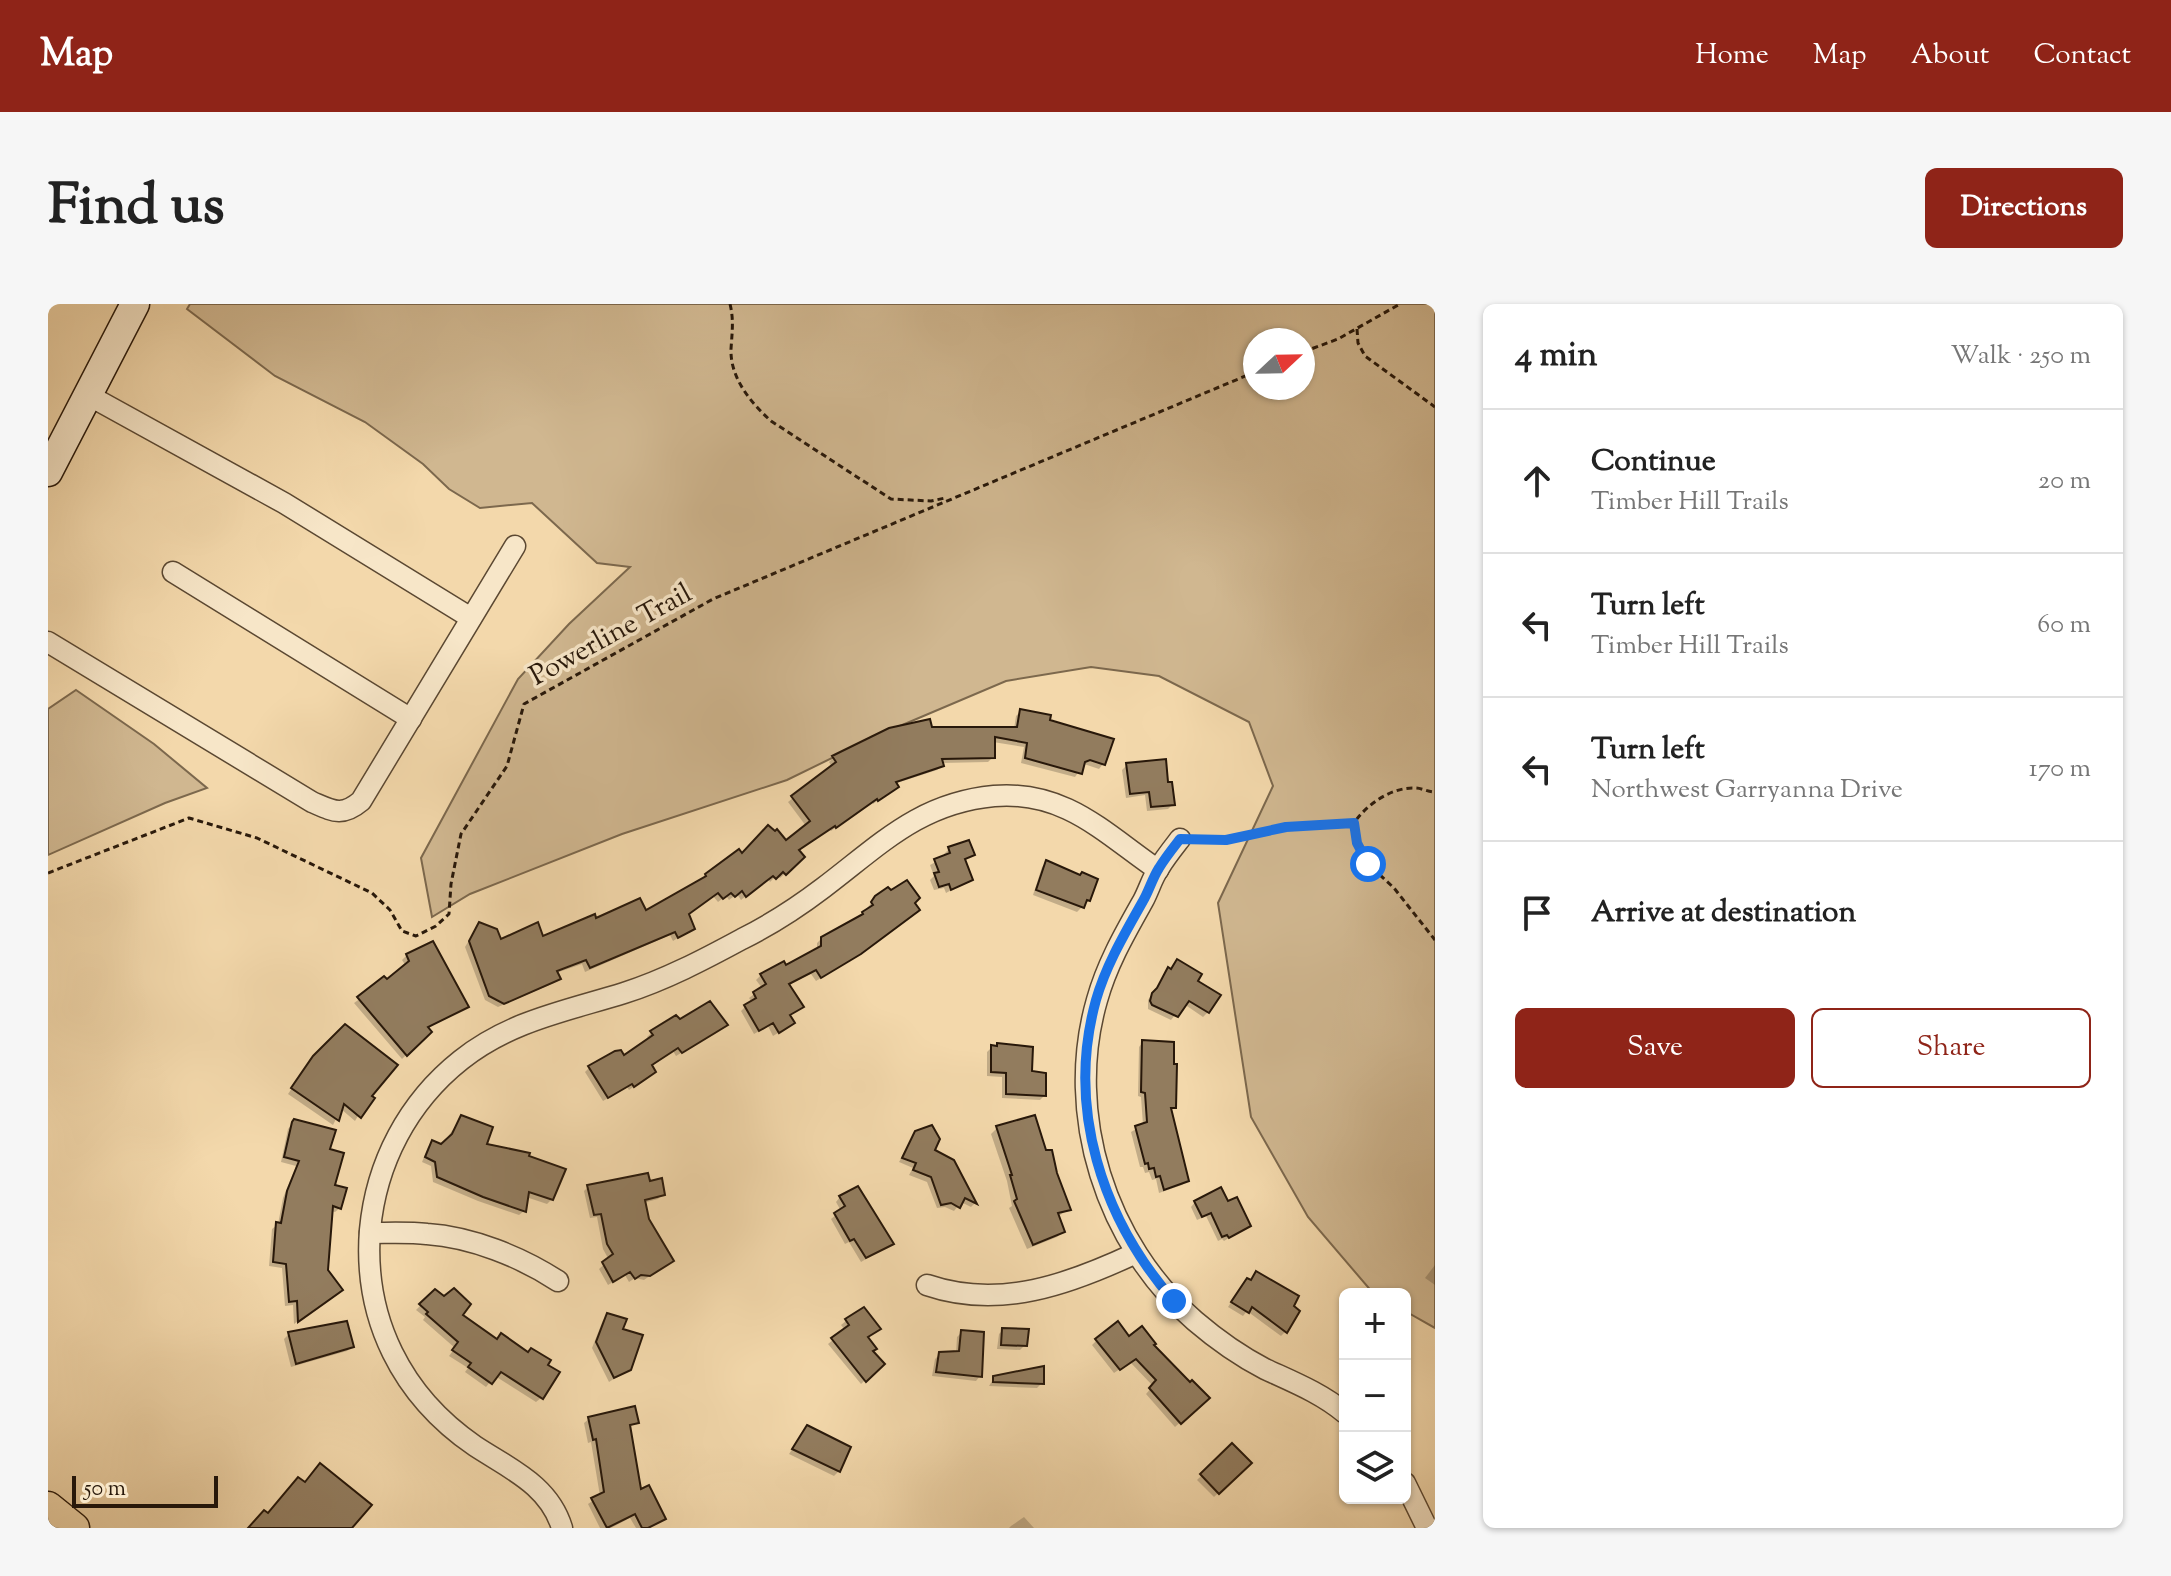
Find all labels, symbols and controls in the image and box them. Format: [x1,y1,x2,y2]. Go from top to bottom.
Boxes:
text: Map [40,29,113,83]
text: Home [1695,36,1769,76]
text: Map [1813,36,1867,76]
text: About [1911,36,1989,76]
text: Contact [2033,36,2131,76]
text: Find us [48,168,224,249]
button: Directions [1925,168,2123,248]
north arrow [1243,328,1315,400]
text: 4 min [1515,332,1597,381]
text: Walk · 250 m [1950,338,2091,375]
text: Continue [1591,441,1716,484]
icon: ahead [1515,459,1559,503]
text: 20 m [2038,463,2091,500]
text: Timber Hill Trails [1591,484,1789,521]
street label: Powerline Trail [523,574,700,697]
text: Turn left [1591,585,1705,628]
icon: left [1515,603,1559,647]
text: 60 m [2037,607,2091,644]
text: Timber Hill Trails [1591,628,1789,665]
text: Turn left [1591,729,1705,772]
icon: left [1515,747,1559,791]
text: 170 m [2029,751,2091,788]
text: Northwest Garryanna Drive [1591,772,1903,809]
route start [1350,846,1386,882]
icon: arrive [1515,891,1559,935]
text: Arrive at destination [1591,892,1856,935]
button: Save [1515,1008,1795,1088]
button: Share [1811,1008,2091,1088]
route end [1156,1283,1192,1319]
map controls [1339,1288,1411,1504]
button: + [1339,1288,1411,1360]
button: − [1339,1360,1411,1432]
button: layers [1339,1432,1411,1504]
scale bar [72,1472,218,1508]
text: 50 m [84,1474,126,1506]

